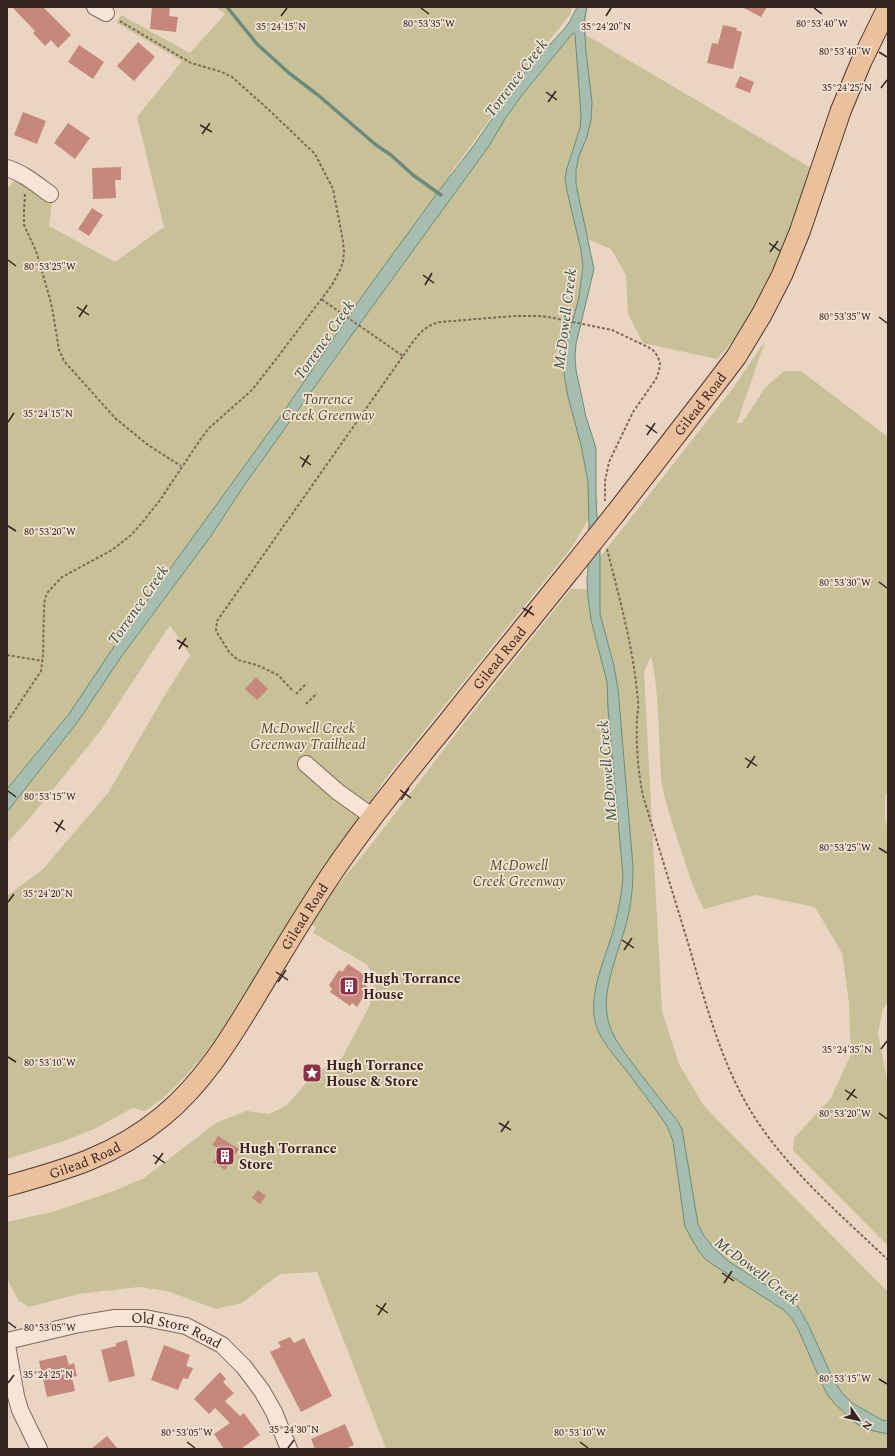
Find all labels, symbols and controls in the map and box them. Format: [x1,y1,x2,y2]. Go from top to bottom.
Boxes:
text: 80°53'35"W [403,16,455,32]
text: 80°53'40"W [796,16,848,32]
text: 35°24'15"N [256,19,306,35]
text: 35°24'20"N [581,19,631,35]
water label: Torrence Creek [479,34,553,122]
text: 80°53'40"W [819,44,871,60]
text: 35°24'25"N [822,80,872,96]
text: 80°53'25"W [24,259,76,275]
water label: McDowell Creek [548,267,583,371]
water label: Torrence Creek [288,296,360,385]
text: 80°53'35"W [819,309,871,325]
street label: Gilead Road [669,368,732,441]
park label: Torrence Creek Greenway [282,389,375,426]
text: 35°24'15"N [23,406,73,422]
text: 80°53'20"W [24,524,76,540]
water label: Torrence Creek [102,561,174,650]
text: 80°53'30"W [819,575,871,591]
street label: Gilead Road [468,622,532,695]
park label: McDowell Creek Greenway Trailhead [250,718,366,755]
water label: McDowell Creek [592,719,623,822]
text: 80°53'15"W [24,789,76,805]
text: 80°53'25"W [819,840,871,856]
park label: McDowell Creek Greenway [473,855,566,892]
street label: Gilead Road [276,879,334,954]
text: 35°24'20"N [23,886,73,902]
place label: Hugh Torrance House [363,968,461,1005]
building icon: Hugh Torrance House [338,975,360,997]
text: 35°24'35"N [822,1042,872,1058]
text: 80°53'10"W [24,1055,76,1071]
place label: Hugh Torrance House & Store [326,1055,424,1092]
place icon: Hugh Torrance House & Store [301,1062,323,1084]
text: 80°53'20"W [819,1106,871,1122]
street label: Gilead Road [46,1137,125,1184]
place label: Hugh Torrance Store [239,1138,337,1175]
building icon: Hugh Torrance Store [214,1145,236,1167]
water label: McDowell Creek [709,1232,804,1311]
street label: Old Store Road [131,1308,225,1354]
text: 80°53'05"W [24,1320,76,1336]
text: 35°24'25"N [23,1367,73,1383]
text: 80°53'15"W [819,1371,871,1387]
north arrow [839,1400,879,1440]
text: N [857,1417,876,1434]
text: 35°24'30"N [269,1422,319,1438]
text: 80°53'05"W [161,1425,213,1441]
text: 80°53'10"W [554,1425,606,1441]

